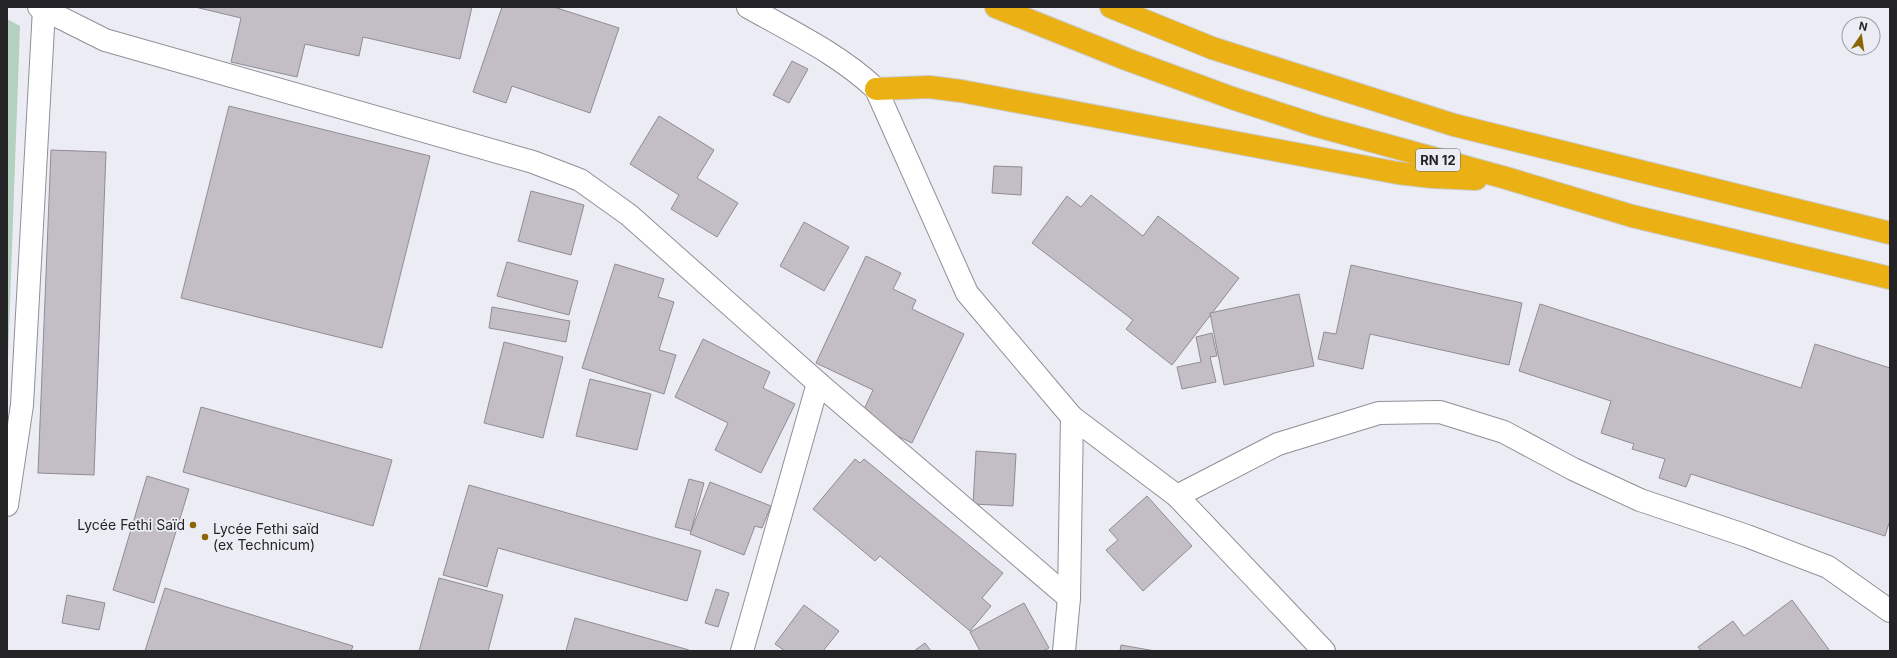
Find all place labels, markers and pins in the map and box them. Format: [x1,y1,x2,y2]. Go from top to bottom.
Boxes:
place label: Lycée Fethi Saïd [77,516,185,533]
marker: Lycée Fethi Saïd [188,520,198,530]
place label: Lycée Fethi saïd (ex Technicum) [213,520,319,553]
marker: Lycée Fethi saïd (ex Technicum) [200,532,210,542]

